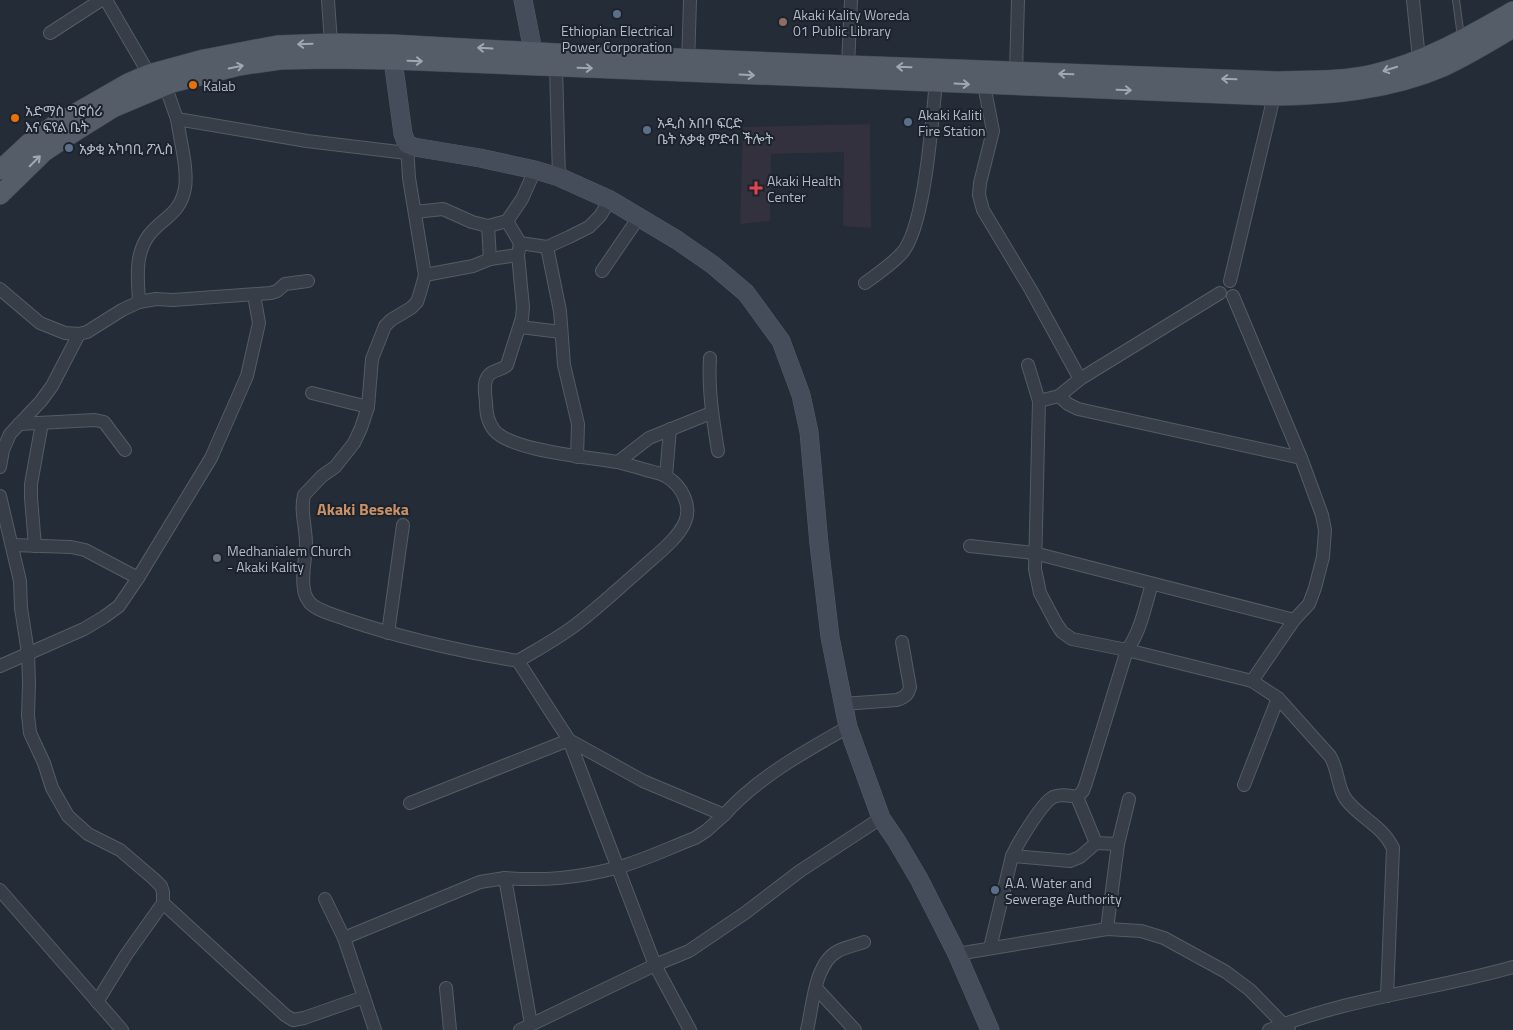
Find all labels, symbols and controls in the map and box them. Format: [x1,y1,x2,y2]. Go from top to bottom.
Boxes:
place label: Akaki Kality Woreda 01 Public Library [793,4,910,41]
marker: Ethiopian Electrical Power Corporation [611,8,623,20]
marker: Akaki Kality Woreda 01 Public Library [777,16,789,28]
place label: Ethiopian Electrical Power Corporation [561,20,673,57]
one-way arrow [298,39,314,49]
one-way arrow [477,44,493,53]
one-way arrow [407,57,423,66]
one-way arrow [227,61,243,71]
one-way arrow [896,62,912,72]
one-way arrow [576,63,592,73]
one-way arrow [1382,64,1398,74]
one-way arrow [1059,69,1075,78]
one-way arrow [739,70,755,79]
place label: Kalab [203,75,236,96]
one-way arrow [1221,75,1237,84]
marker: Kalab [187,79,199,91]
one-way arrow [954,79,970,88]
one-way arrow [1116,85,1132,95]
place label: አድማስ ግሮሰሪ እና ፍየል ቤት [25,100,103,137]
place label: Akaki Kaliti Fire Station [918,104,986,141]
marker: አድማስ ግሮሰሪ እና ፍየል ቤት [9,112,21,124]
place label: አዲስ አበባ ፍርድ ቤት አቃቂ ምድብ ችሎት [657,112,774,149]
marker: Akaki Kaliti Fire Station [902,116,914,128]
marker: አዲስ አበባ ፍርድ ቤት አቃቂ ምድብ ችሎት [641,124,653,136]
place label: አቃቂ አካባቢ ፖሊስ [79,138,173,159]
marker: አቃቂ አካባቢ ፖሊስ [63,142,75,154]
one-way arrow [29,155,41,167]
place label: Akaki Health Center [767,170,841,207]
marker: Akaki Health Center [749,181,763,195]
district label: Akaki Beseka [317,497,409,521]
place label: Medhanialem Church - Akaki Kality [227,540,351,577]
marker: Medhanialem Church - Akaki Kality [211,552,223,564]
place label: A.A. Water and Sewerage Authority [1005,872,1122,909]
marker: A.A. Water and Sewerage Authority [989,884,1001,896]

